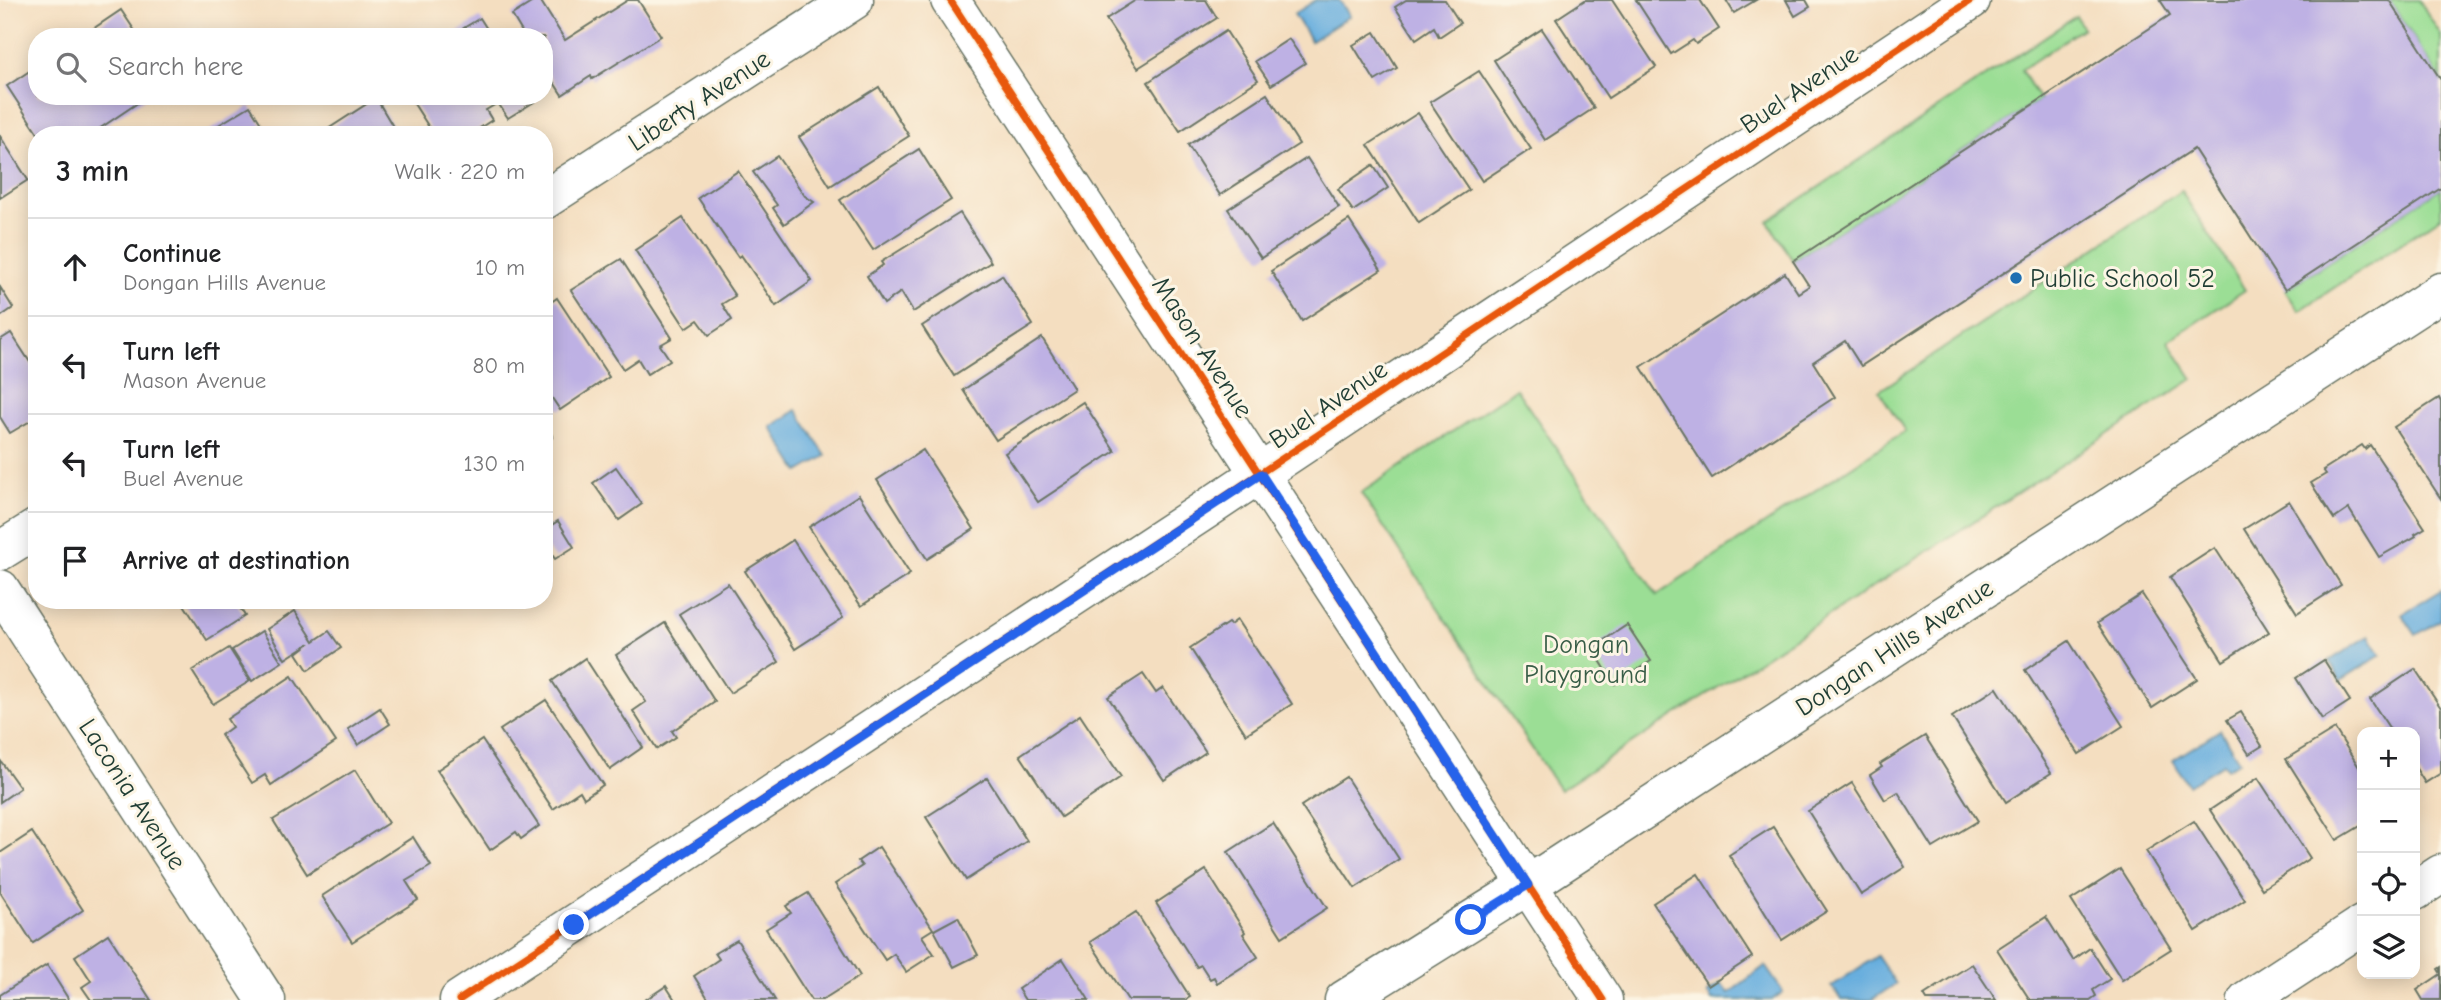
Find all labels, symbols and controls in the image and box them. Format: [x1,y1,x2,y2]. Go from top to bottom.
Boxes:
search box [28,28,553,105]
street label: Buel Avenue [1735,39,1864,140]
street label: Liberty Avenue [623,44,776,158]
icon: search [52,48,90,86]
text: Search here [108,52,243,82]
text: 3 min [56,154,129,189]
text: Walk · 220 m [394,158,525,185]
text: Continue [123,239,221,269]
icon: ahead [56,248,94,286]
text: 10 m [475,254,525,281]
place label: Public School 52 [2030,264,2215,294]
text: Dongan Hills Avenue [123,269,326,296]
marker: Public School 52 [2008,270,2024,286]
street label: Mason Avenue [1145,271,1259,424]
text: Turn left [123,337,220,367]
icon: left [56,346,94,384]
text: 80 m [472,352,525,379]
street label: Buel Avenue [1264,354,1393,455]
text: Mason Avenue [123,367,266,394]
text: Turn left [123,435,220,465]
icon: left [56,444,94,482]
text: 130 m [464,450,525,477]
text: Buel Avenue [123,465,243,492]
icon: arrive [56,542,94,580]
text: Arrive at destination [123,546,350,576]
street label: Dongan Hills Avenue [1790,573,1999,723]
park label: Dongan Playground [1524,630,1648,690]
street label: Laconia Avenue [72,713,192,876]
map controls [2357,727,2420,979]
button: + [2357,727,2420,790]
button: − [2357,790,2420,853]
button: locate [2357,853,2420,916]
route start [1455,904,1486,935]
route end [558,909,589,940]
button: layers [2357,916,2420,979]

